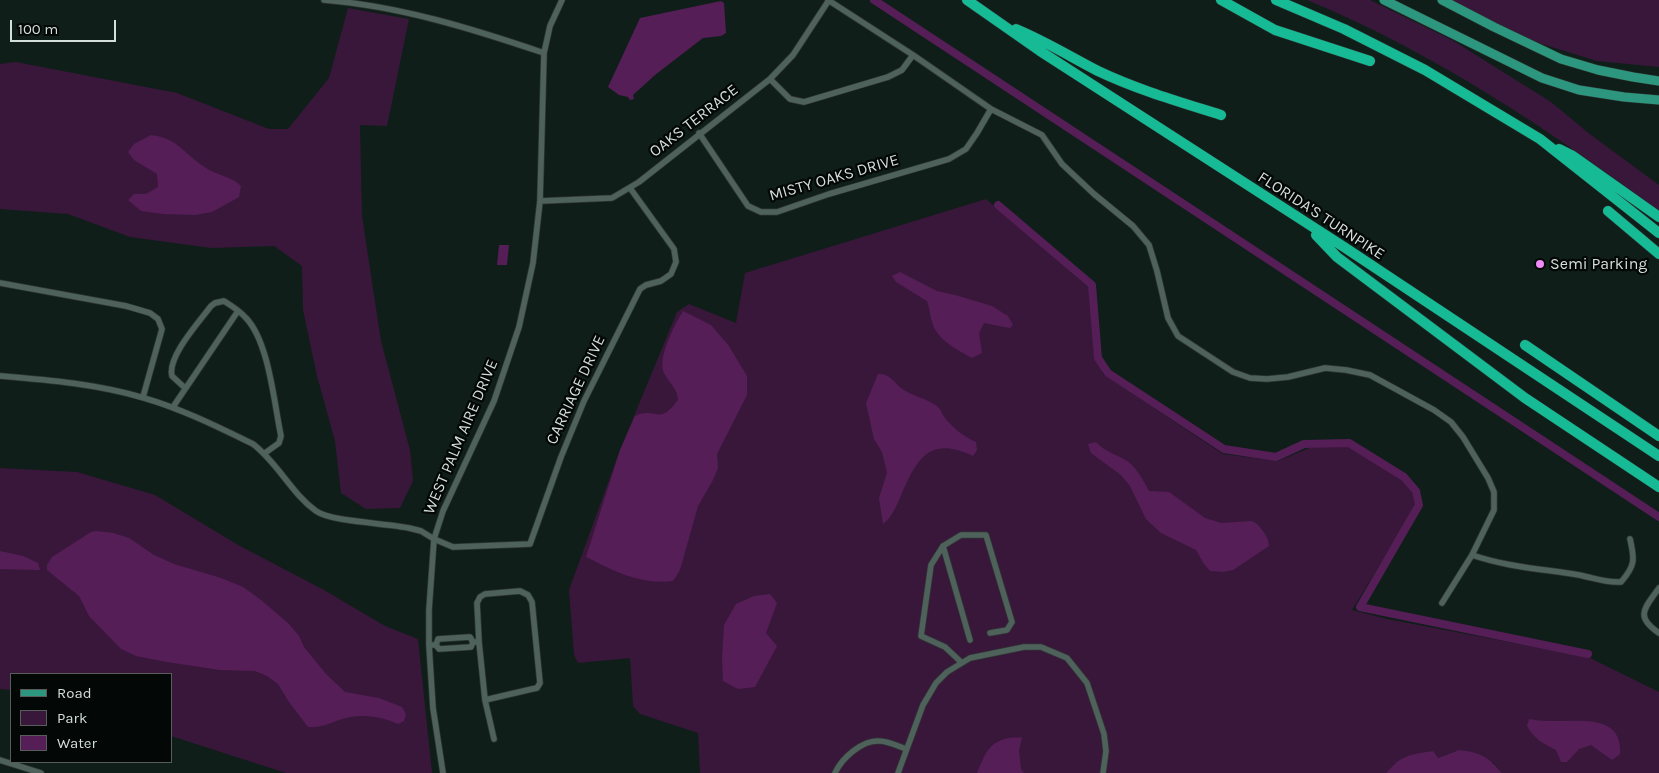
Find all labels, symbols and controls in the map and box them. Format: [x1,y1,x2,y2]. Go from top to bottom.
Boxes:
scale bar [12,10,119,42]
text: 100 m [18,20,58,38]
street label: OAKS TERRACE [646,80,742,162]
street label: MISTY OAKS DRIVE [767,150,901,206]
street label: FLORIDA'S TURNPIKE [1254,168,1388,264]
place label: Semi Parking [1550,254,1647,274]
marker: Semi Parking [1534,258,1546,270]
street label: CARRIAGE DRIVE [542,332,610,448]
street label: WEST PALM AIRE DRIVE [420,357,502,517]
legend [10,673,172,763]
text: Road [57,684,92,702]
text: Park [57,709,87,727]
text: Water [57,734,97,752]

